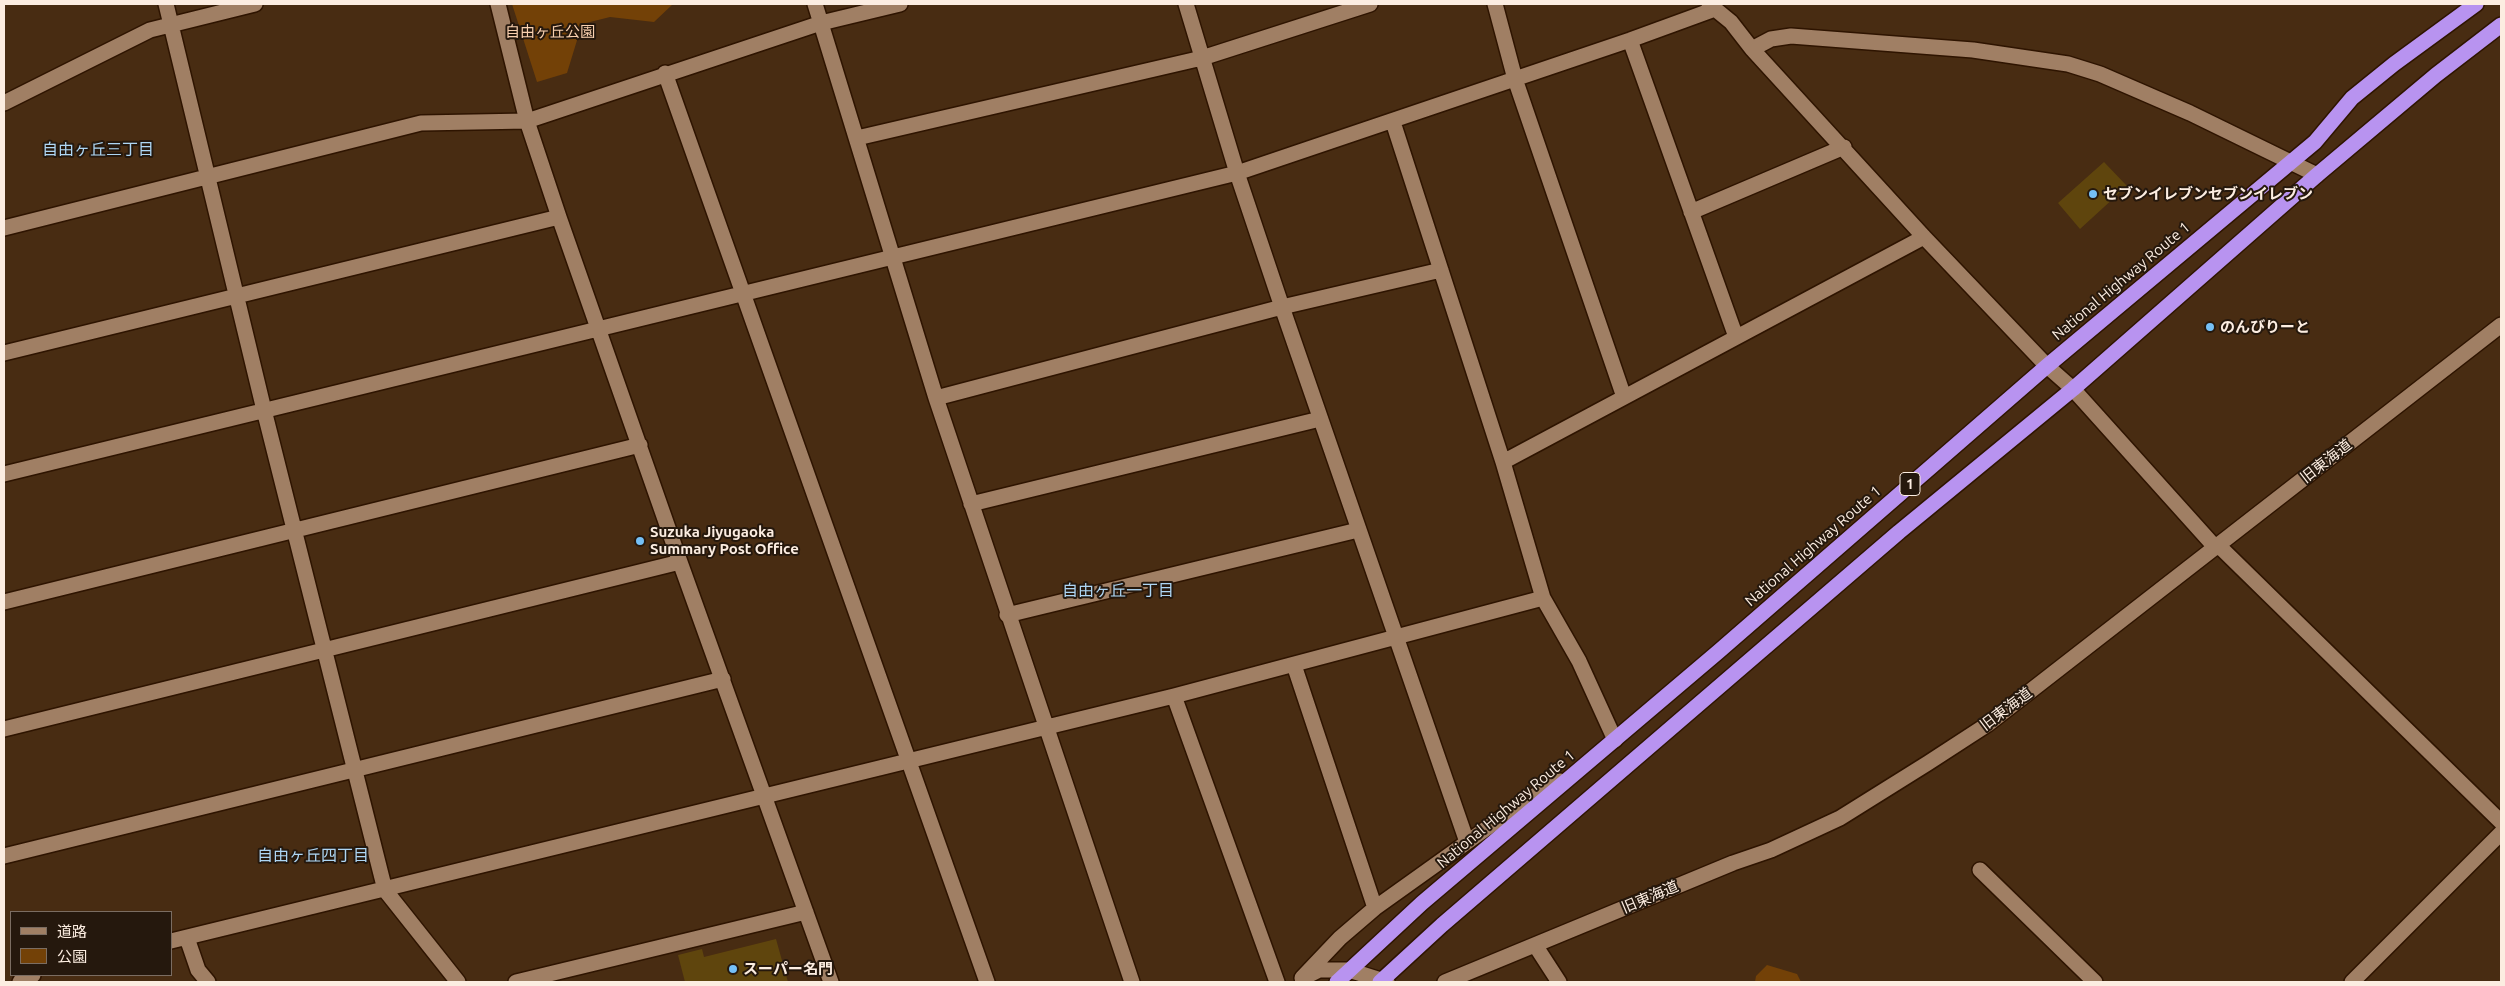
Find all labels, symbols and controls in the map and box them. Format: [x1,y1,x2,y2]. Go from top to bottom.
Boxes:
park label: 自由ヶ丘公園 [505,23,595,41]
district label: 自由ヶ丘三丁目 [42,140,154,160]
place label: セブンイレブンセブンイレブン [2103,185,2313,203]
marker: セブンイレブンセブンイレブン [2087,188,2099,200]
street label: National Highway Route 1 [2048,218,2194,344]
place label: のんびりーと [2220,318,2310,336]
marker: のんびりーと [2204,321,2216,333]
street label: 旧東海道 [2297,435,2355,487]
road number: 1 [1900,472,1920,496]
street label: National Highway Route 1 [1741,482,1885,610]
place label: Suzuka Jiyugaoka Summary Post Office [650,523,799,558]
marker: Suzuka Jiyugaoka Summary Post Office [634,535,646,547]
district label: 自由ヶ丘一丁目 [1062,581,1174,601]
street label: 旧東海道 [1977,684,2035,734]
street label: National Highway Route 1 [1433,746,1579,872]
district label: 自由ヶ丘四丁目 [257,846,369,866]
street label: 旧東海道 [1619,877,1681,917]
legend [10,911,172,976]
text: 道路 [57,923,87,940]
text: 公園 [57,948,87,965]
place label: スーパー名門 [743,960,833,978]
marker: スーパー名門 [727,963,739,975]

